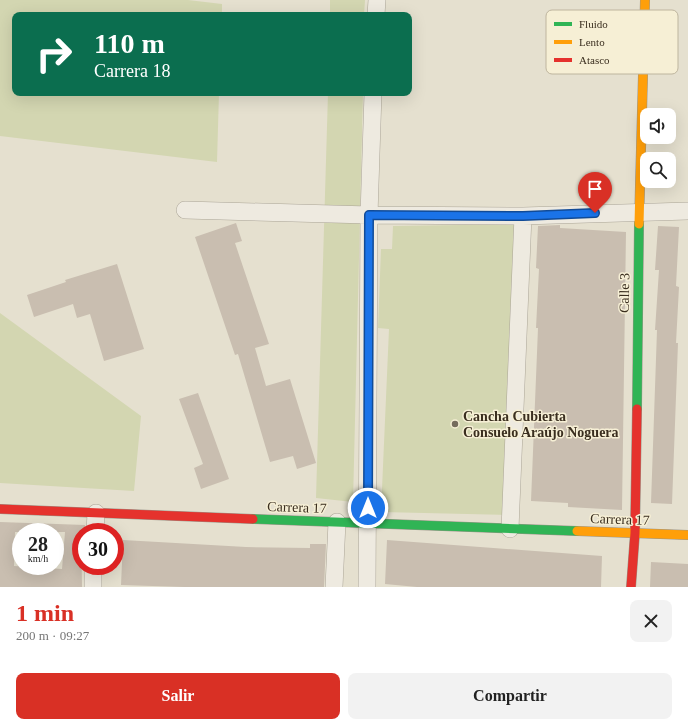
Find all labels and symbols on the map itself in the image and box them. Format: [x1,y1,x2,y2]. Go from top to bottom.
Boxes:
legend [546,10,678,74]
text: Fluido [579,18,608,30]
text: Lento [579,36,605,48]
text: Atasco [579,54,610,66]
pin [578,172,612,213]
street label: Calle 3 [617,273,632,313]
place label: Cancha Cubierta Consuelo Araújo Noguera [463,409,619,440]
marker: Cancha Cubierta Consuelo Araújo Noguera [450,419,460,429]
position arrow [347,487,389,529]
street label: Carrera 17 [267,499,327,516]
street label: Carrera 17 [590,511,650,528]
speed limit sign: 30 [72,523,124,575]

